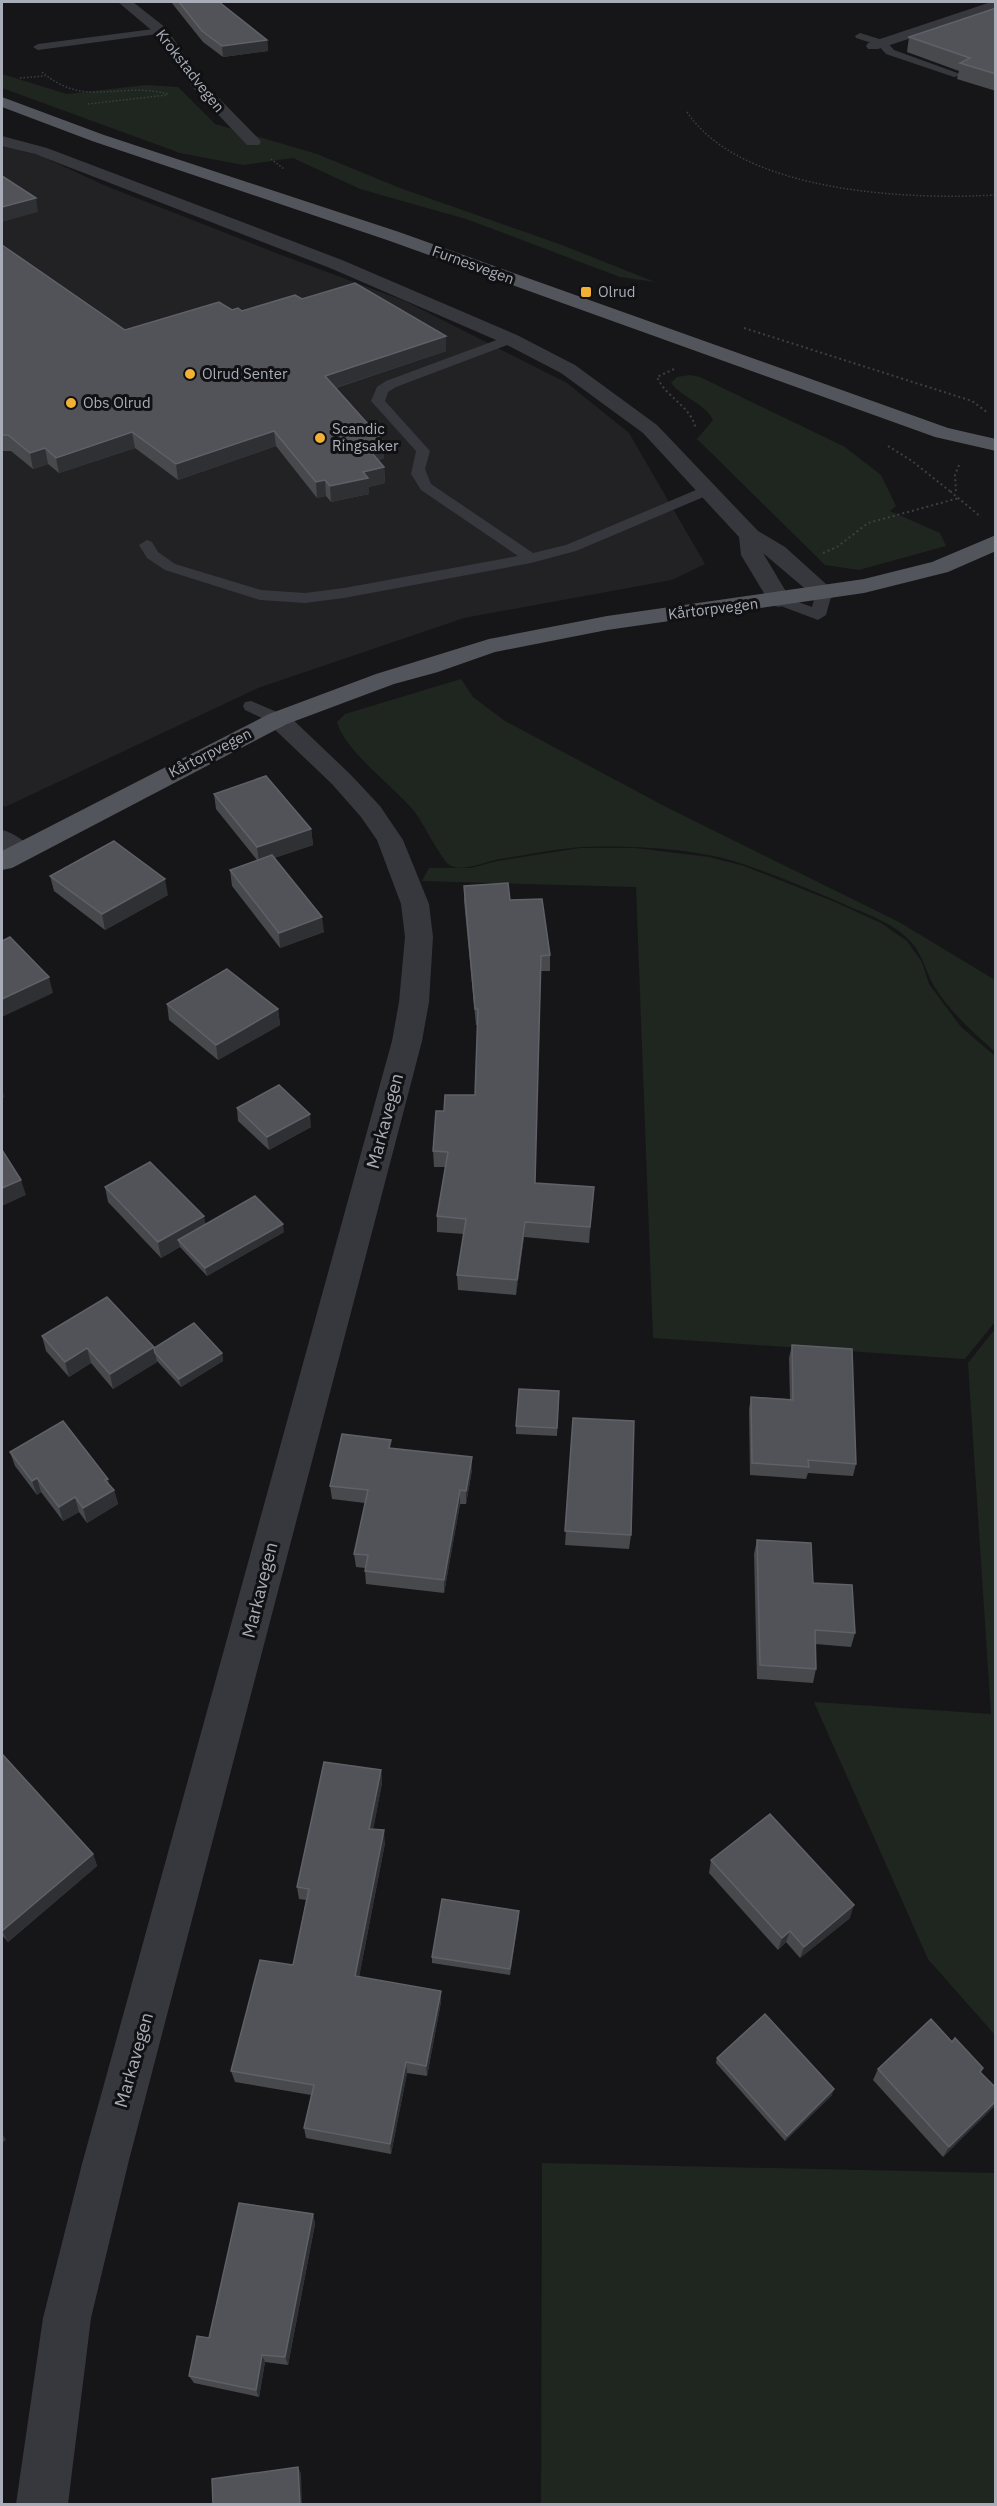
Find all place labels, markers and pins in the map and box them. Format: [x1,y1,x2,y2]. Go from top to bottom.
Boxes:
place label: Olrud [598,282,635,301]
marker: Olrud [579,285,593,299]
place label: Olrud Senter [202,364,288,383]
marker: Olrud Senter [183,367,197,381]
place label: Obs Olrud [83,393,151,412]
marker: Obs Olrud [64,396,78,410]
place label: Scandic Ringsaker [332,419,399,455]
marker: Scandic Ringsaker [313,431,327,445]

